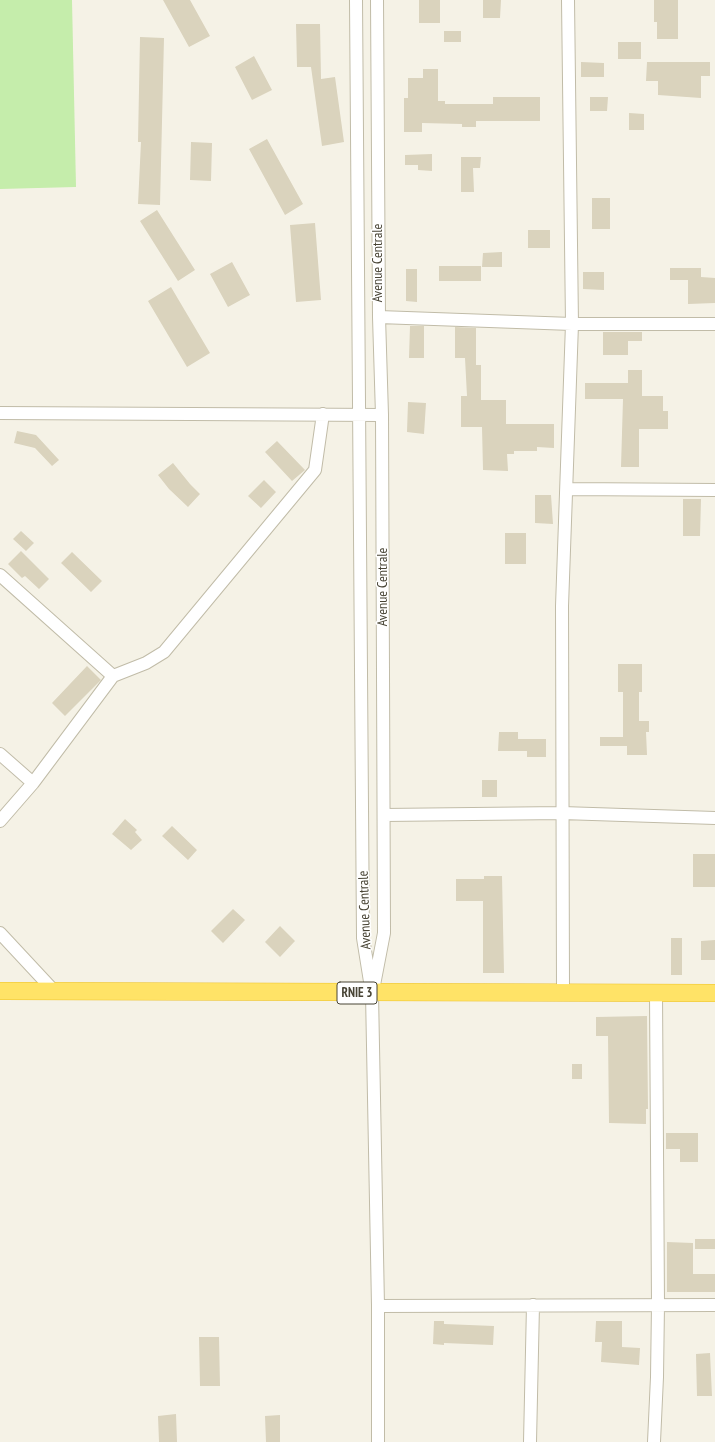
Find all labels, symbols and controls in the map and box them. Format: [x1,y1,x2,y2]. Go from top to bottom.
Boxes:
street label: Avenue Centrale [370,224,386,302]
street label: Avenue Centrale [375,548,391,626]
street label: Avenue Centrale [355,870,375,950]
road number: RNIE 3 [337,982,377,1004]

